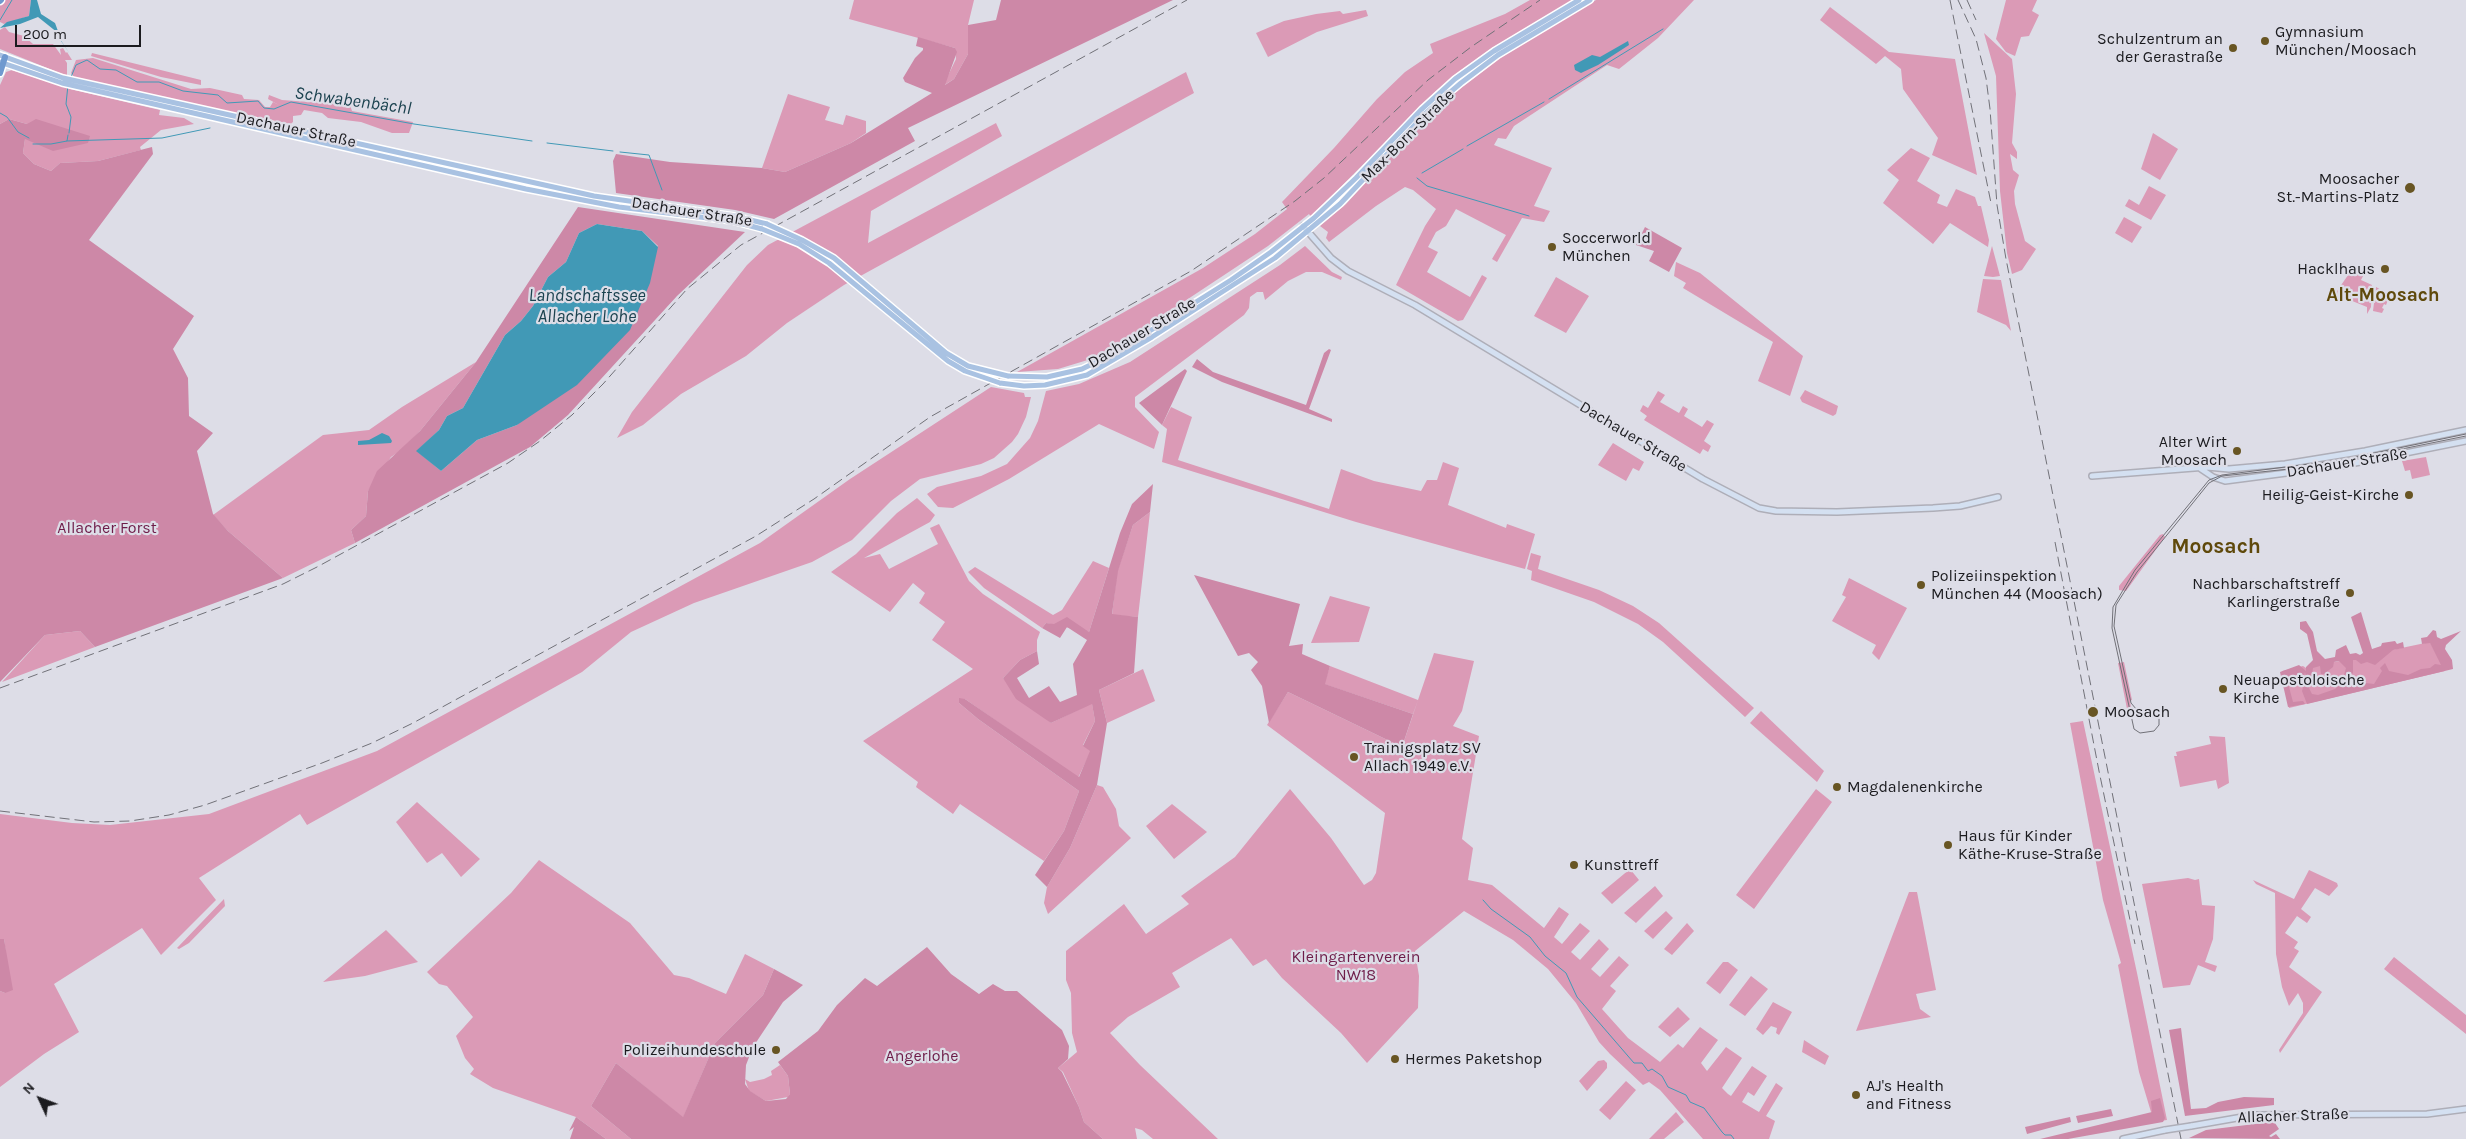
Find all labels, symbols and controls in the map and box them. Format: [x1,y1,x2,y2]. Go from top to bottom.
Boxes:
scale bar [18,15,144,47]
place label: Gymnasium München/Moosach [2275,22,2417,60]
text: 200 m [23,25,67,43]
place label: Schulzentrum an der Gerastraße [2097,29,2223,67]
marker: Gymnasium München/Moosach [2259,35,2271,47]
marker: Schulzentrum an der Gerastraße [2227,42,2239,54]
water label: Schwabenbächl [293,82,413,120]
street label: Max-Born-Straße [1357,85,1459,187]
street label: Dachauer Straße [234,108,358,152]
place label: Moosacher St.-Martins-Platz [2277,169,2399,207]
marker: Moosacher St.-Martins-Platz [2403,181,2417,195]
street label: Dachauer Straße [630,193,754,231]
place label: Soccerworld München [1562,228,1651,266]
marker: Soccerworld München [1546,241,1558,253]
place label: Hacklhaus [2297,259,2375,279]
marker: Hacklhaus [2379,263,2391,275]
water label: Landschaftssee Allacher Lohe [528,285,646,328]
district label: Alt-Moosach [2326,285,2440,307]
street label: Dachauer Straße [1085,293,1199,373]
street label: Dachauer Straße [1576,397,1690,477]
place label: Alter Wirt Moosach [2159,432,2227,470]
street label: Dachauer Straße [2285,444,2409,482]
marker: Alter Wirt Moosach [2231,445,2243,457]
place label: Heilig-Geist-Kirche [2262,485,2399,505]
marker: Heilig-Geist-Kirche [2403,489,2415,501]
park label: Allacher Forst [57,518,157,538]
district label: Moosach [2171,534,2261,560]
place label: Polizeiinspektion München 44 (Moosach) [1931,566,2103,604]
place label: Nachbarschaftstreff Karlingerstraße [2192,574,2340,612]
marker: Polizeiinspektion München 44 (Moosach) [1915,579,1927,591]
marker: Nachbarschaftstreff Karlingerstraße [2344,587,2356,599]
place label: Neuapostoloische Kirche [2233,670,2364,708]
marker: Neuapostoloische Kirche [2217,683,2229,695]
place label: Moosach [2104,702,2170,722]
marker: Moosach [2086,705,2100,719]
place label: Trainigsplatz SV Allach 1949 e.V. [1364,738,1481,776]
marker: Trainigsplatz SV Allach 1949 e.V. [1348,751,1360,763]
place label: Magdalenenkirche [1847,777,1983,797]
marker: Magdalenenkirche [1831,781,1843,793]
place label: Haus für Kinder Käthe-Kruse-Straße [1958,826,2102,864]
marker: Haus für Kinder Käthe-Kruse-Straße [1942,839,1954,851]
place label: Kunsttreff [1584,855,1658,875]
marker: Kunsttreff [1568,859,1580,871]
park label: Kleingartenverein NW18 [1291,947,1421,985]
place label: Polizeihundeschule [623,1040,766,1060]
marker: Polizeihundeschule [770,1044,782,1056]
park label: Angerlohe [886,1046,958,1066]
place label: Hermes Paketshop [1405,1049,1542,1069]
marker: Hermes Paketshop [1389,1053,1401,1065]
north arrow [15,1074,65,1124]
place label: AJ's Health and Fitness [1866,1076,1952,1114]
text: N [19,1079,38,1098]
marker: AJ's Health and Fitness [1850,1089,1862,1101]
street label: Allacher Straße [2237,1104,2349,1128]

